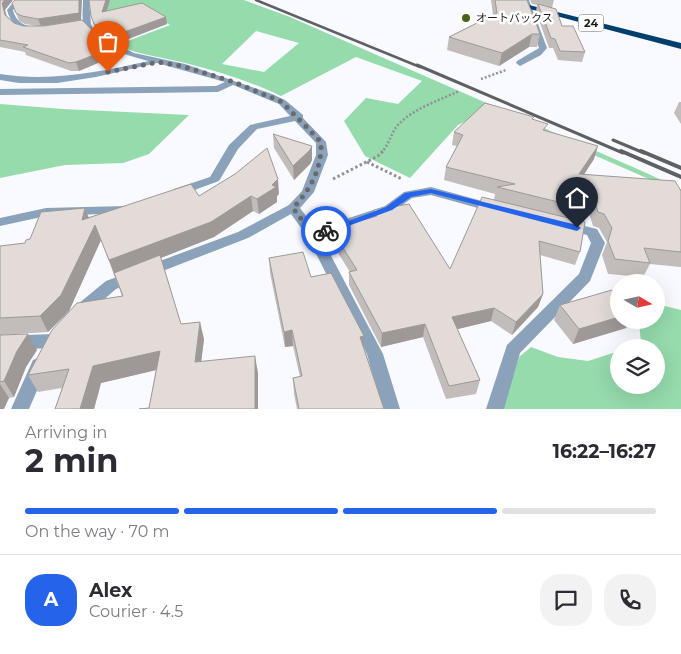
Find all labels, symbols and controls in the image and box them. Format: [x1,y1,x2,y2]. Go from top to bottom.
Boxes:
place label: オートバックス [476,11,553,25]
marker: オートバックス [460,12,472,24]
road number: 24 [578,14,604,32]
pin [87,21,129,72]
icon: bag [94,28,122,56]
pin [556,177,598,228]
icon: home [563,184,591,212]
courier [301,206,351,256]
icon: bike [312,217,340,245]
north arrow [610,274,665,329]
map controls [610,274,665,394]
button: layers [610,339,665,394]
text: Arriving in [25,423,107,442]
text: 16:22–16:27 [553,440,656,463]
text: 2 min [25,441,118,480]
text: On the way · 70 m [25,522,169,541]
button: chat [540,574,592,626]
button: phone [604,574,656,626]
text: Alex [89,579,132,602]
text: A [44,588,58,611]
text: Courier · 4.5 [89,602,183,621]

